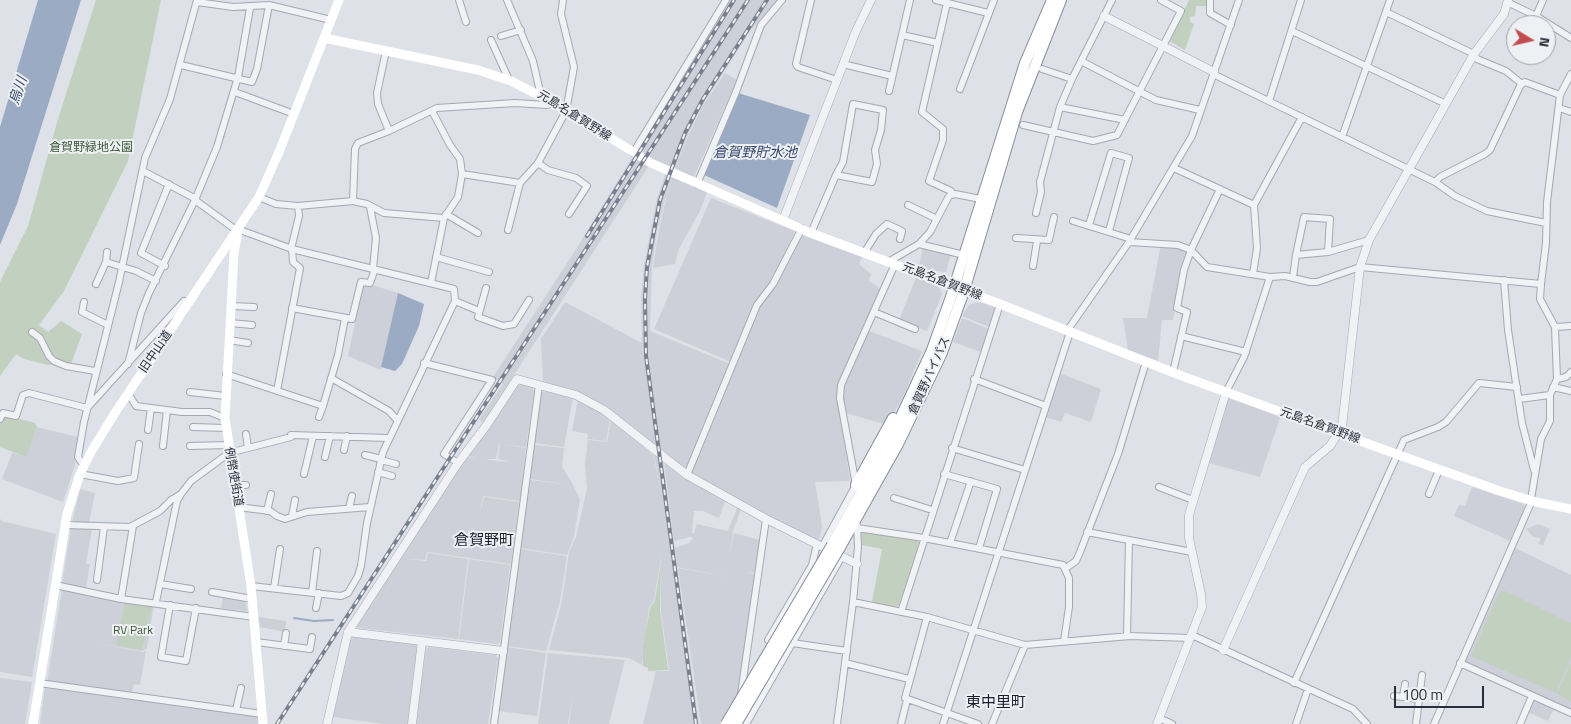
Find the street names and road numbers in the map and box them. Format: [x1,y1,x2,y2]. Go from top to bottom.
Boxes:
street label: 元島名倉賀野線 [535,88,613,144]
street label: 元島名倉賀野線 [900,260,984,304]
street label: 旧中山道 [137,328,175,376]
street label: 倉賀野バイパス [906,335,954,417]
street label: 元島名倉賀野線 [1278,405,1362,447]
street label: 例幣使街道 [221,446,245,508]

